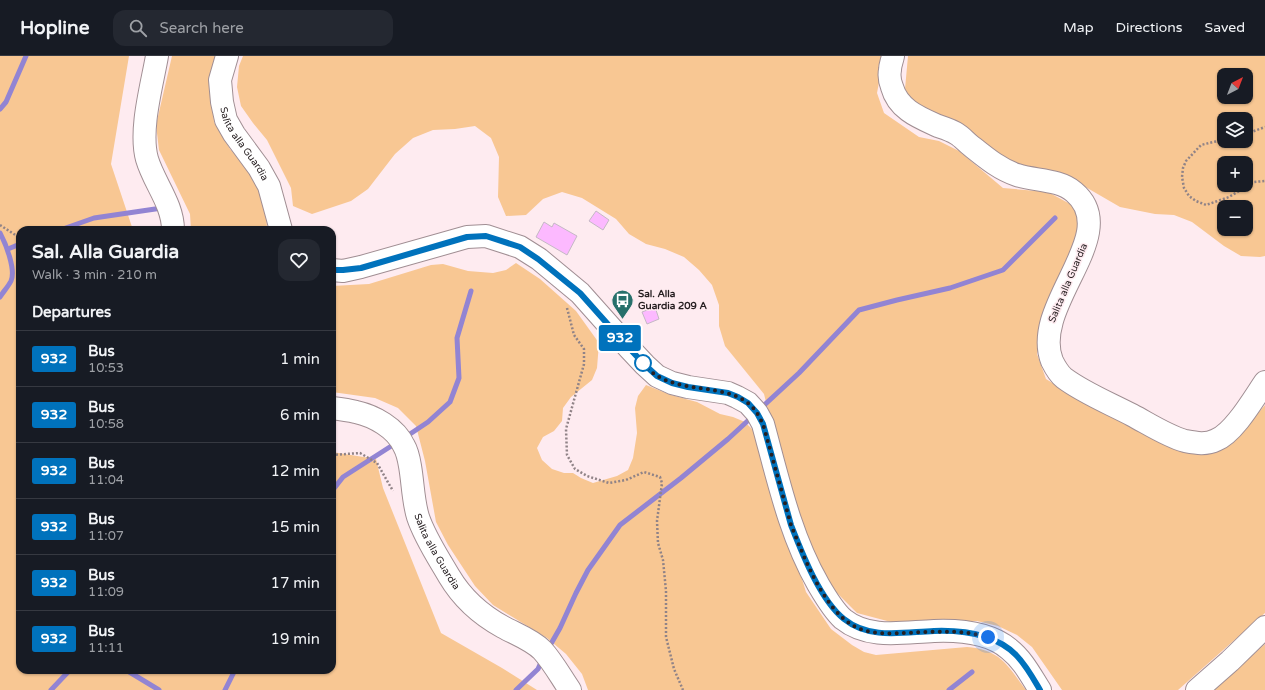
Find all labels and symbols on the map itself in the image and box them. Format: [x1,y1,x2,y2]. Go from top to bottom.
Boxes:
north arrow [1217,68,1253,104]
street label: Salita alla Guardia [217,106,271,183]
street label: Salita alla Guardia [1046,242,1090,324]
bus stop icon: Sal. Alla Guardia 209 A [610,287,636,320]
place label: Sal. Alla Guardia 209 A [638,288,707,312]
line badge: 932 [597,325,643,351]
unlabelled marker [634,354,652,372]
street label: Salita alla Guardia [411,512,462,592]
your location [978,627,998,647]

